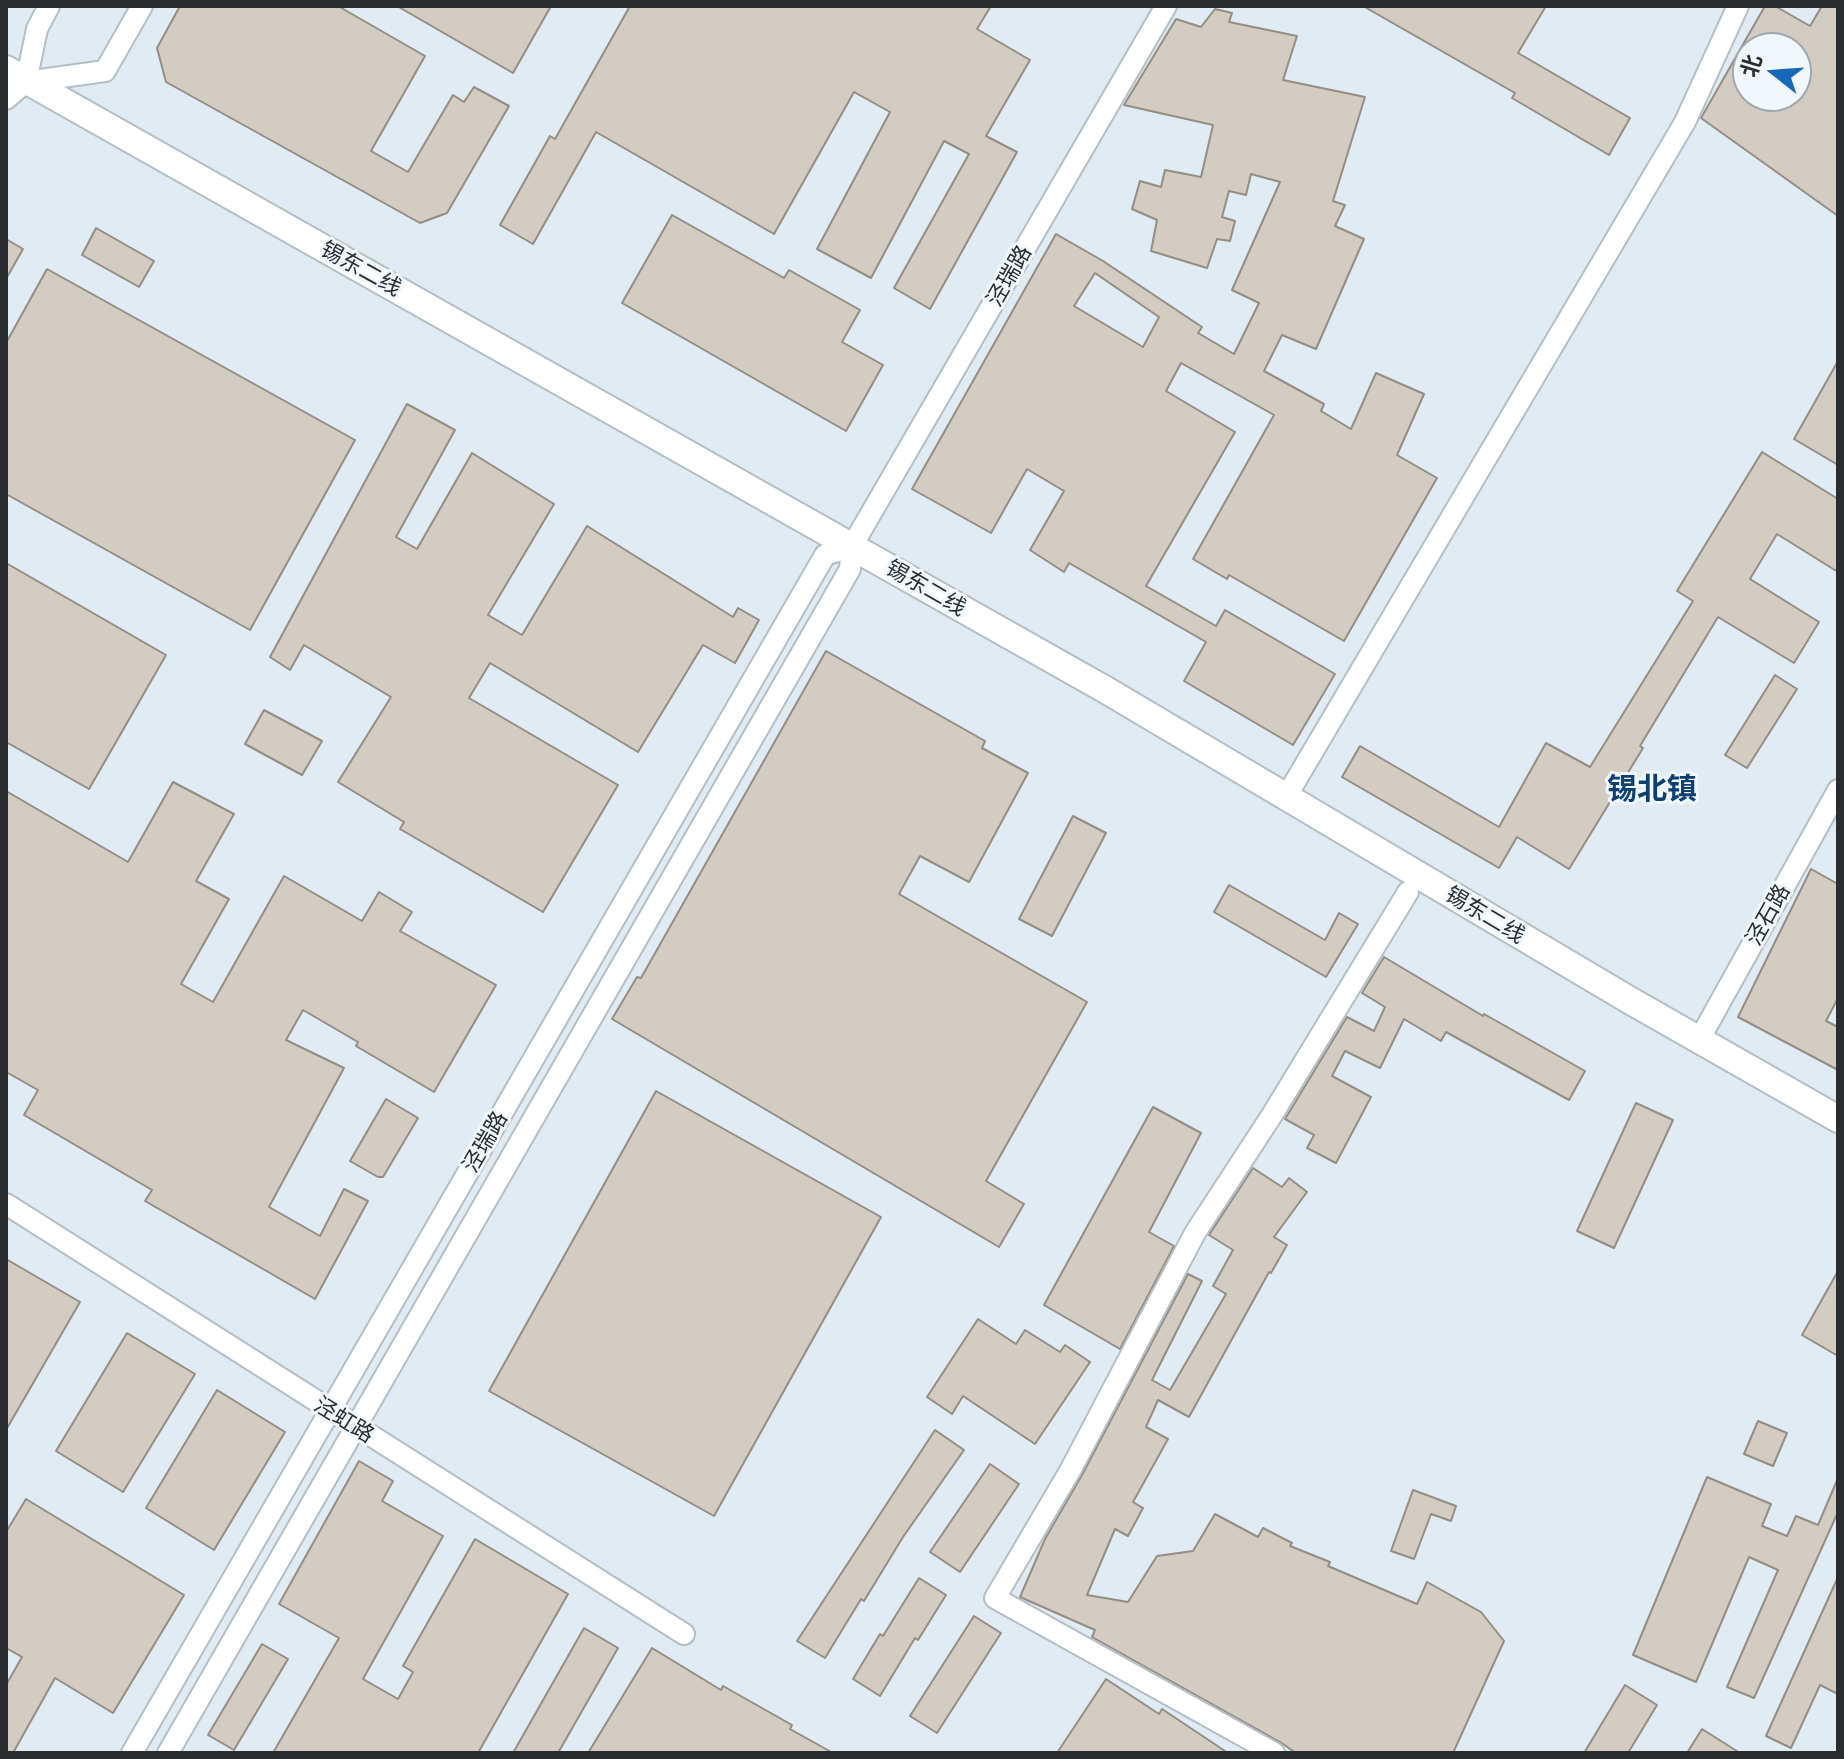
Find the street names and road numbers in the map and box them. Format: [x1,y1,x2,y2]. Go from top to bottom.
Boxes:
street label: 锡东二线 [316,236,406,302]
street label: 泾瑞路 [981,241,1037,311]
street label: 锡东二线 [881,555,971,621]
street label: 泾石路 [1740,880,1796,950]
street label: 锡东二线 [1440,881,1530,949]
street label: 泾瑞路 [457,1107,513,1177]
street label: 泾虹路 [309,1391,379,1449]

